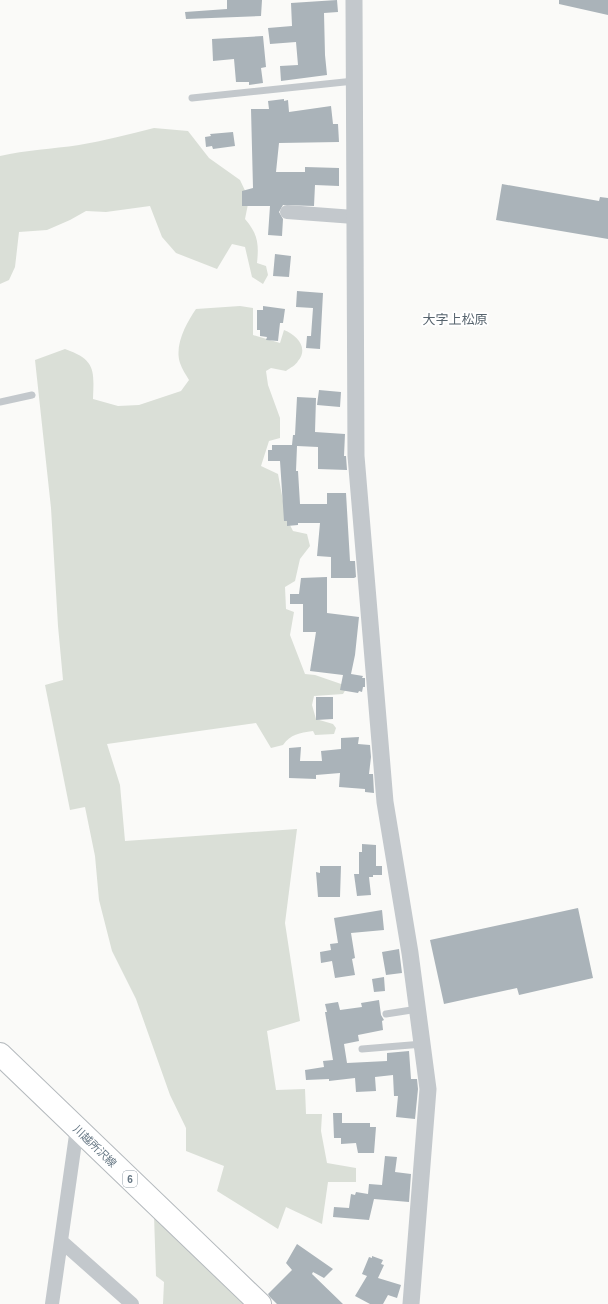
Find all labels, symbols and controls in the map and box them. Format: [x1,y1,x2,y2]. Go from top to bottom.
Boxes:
district label: 大字上松原 [422,312,488,327]
street label: 川越所沢線 [71,1123,119,1169]
road number: 6 [123,1171,137,1187]

